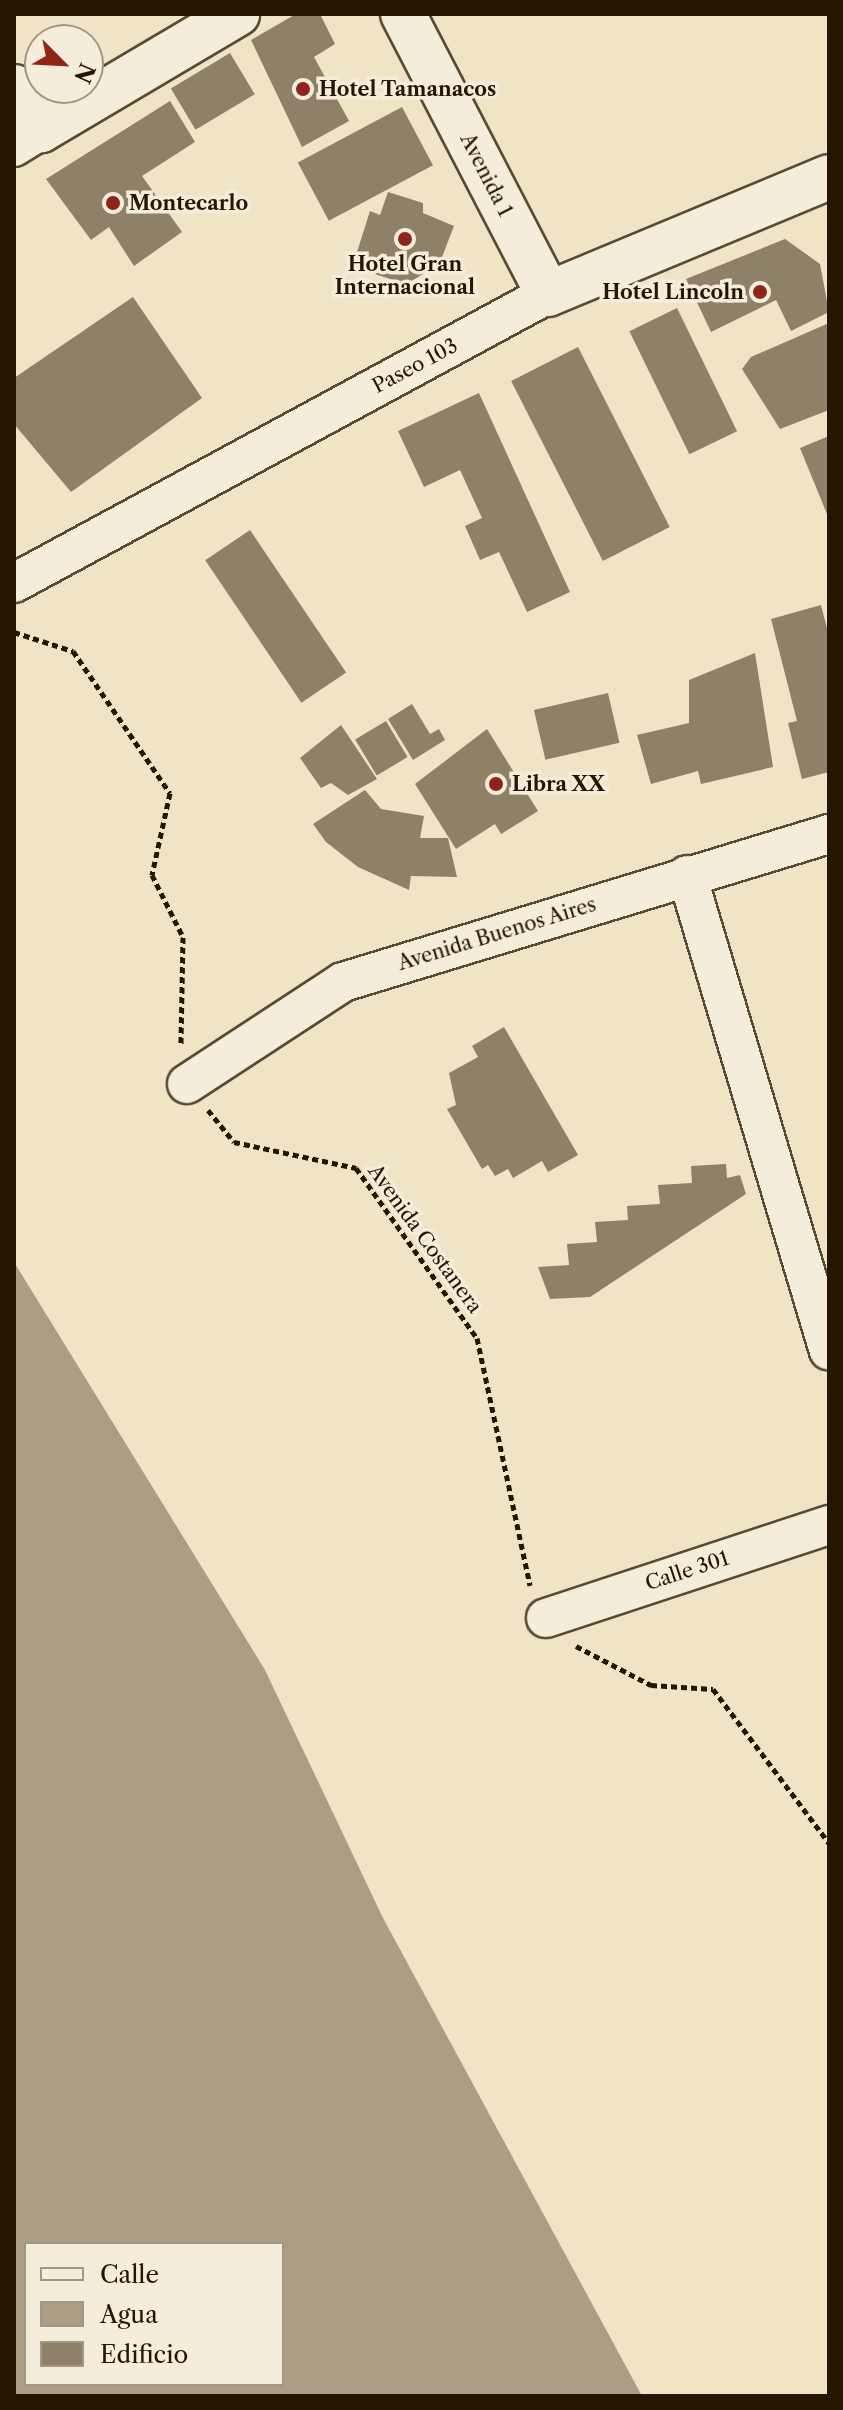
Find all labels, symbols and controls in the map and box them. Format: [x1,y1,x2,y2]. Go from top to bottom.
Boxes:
north arrow [24,24,104,104]
text: N [68,59,101,87]
place label: Hotel Tamanacos [319,77,497,101]
marker: Hotel Tamanacos [294,80,312,98]
street label: Avenida 1 [455,129,517,221]
place label: Montecarlo [129,191,248,215]
marker: Montecarlo [104,194,122,212]
marker: Hotel Gran Internacional [396,230,414,248]
place label: Hotel Gran Internacional [335,252,475,299]
place label: Hotel Lincoln [602,280,744,304]
marker: Hotel Lincoln [751,283,769,301]
street label: Paseo 103 [368,334,462,398]
place label: Libra XX [512,772,605,796]
marker: Libra XX [487,775,505,793]
street label: Avenida Buenos Aires [395,892,599,976]
street label: Avenida Costanera [363,1160,487,1318]
street label: Calle 301 [642,1546,732,1596]
legend [24,2242,284,2386]
text: Calle [100,2260,159,2289]
text: Agua [100,2300,158,2329]
text: Edificio [100,2340,188,2369]

